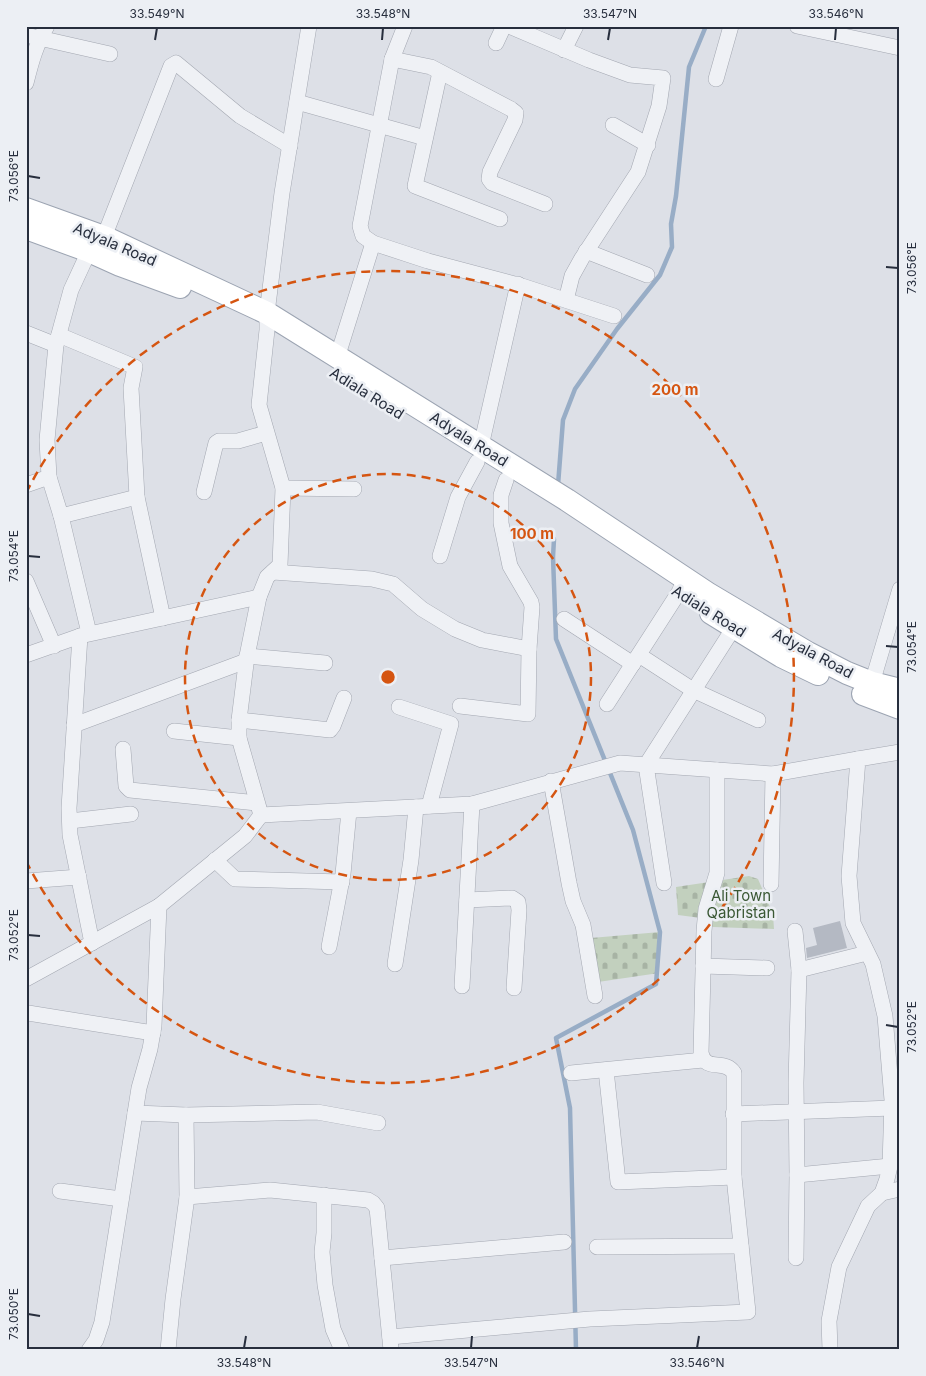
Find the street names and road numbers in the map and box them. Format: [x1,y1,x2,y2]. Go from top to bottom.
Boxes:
street label: Adyala Road [70,218,160,270]
street label: Adiala Road [326,363,408,423]
street label: Adyala Road [426,407,512,471]
street label: Adiala Road [668,581,750,641]
street label: Adyala Road [769,624,857,682]

